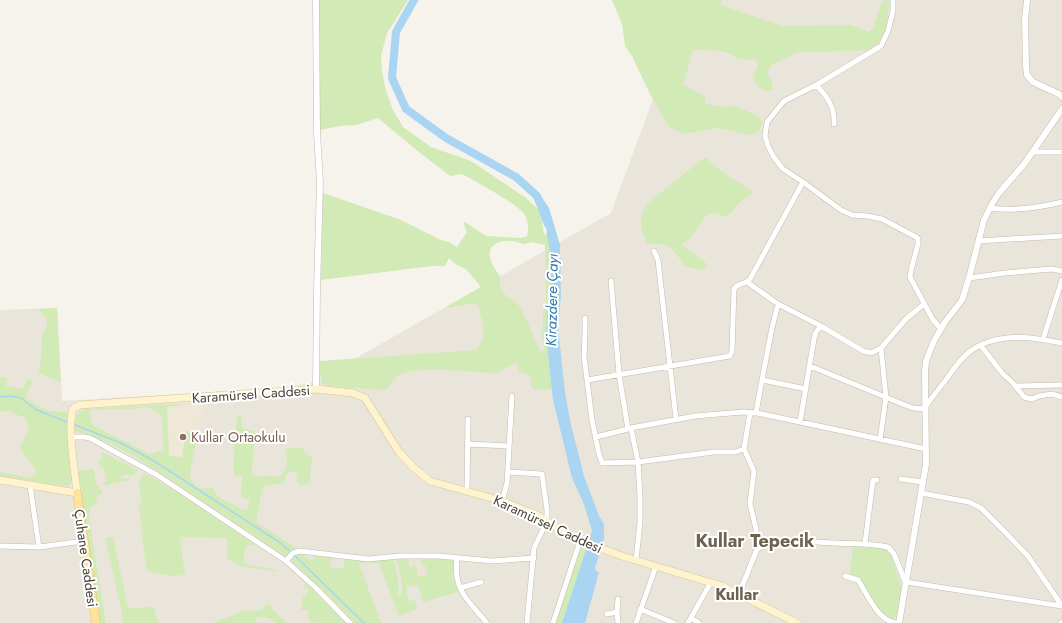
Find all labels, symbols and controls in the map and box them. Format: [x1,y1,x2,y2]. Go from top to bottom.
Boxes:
water label: Kirazdere Çayı [540,253,564,347]
street label: Karamürsel Caddesi [191,380,311,408]
place label: Kullar Ortaokulu [191,427,286,447]
marker: Kullar Ortaokulu [178,432,188,442]
street label: Karamürsel Caddesi [490,490,606,558]
street label: Çuhane Caddesi [69,508,103,608]
district label: Kullar Tepecik [696,528,815,554]
district label: Kullar [715,583,759,606]

